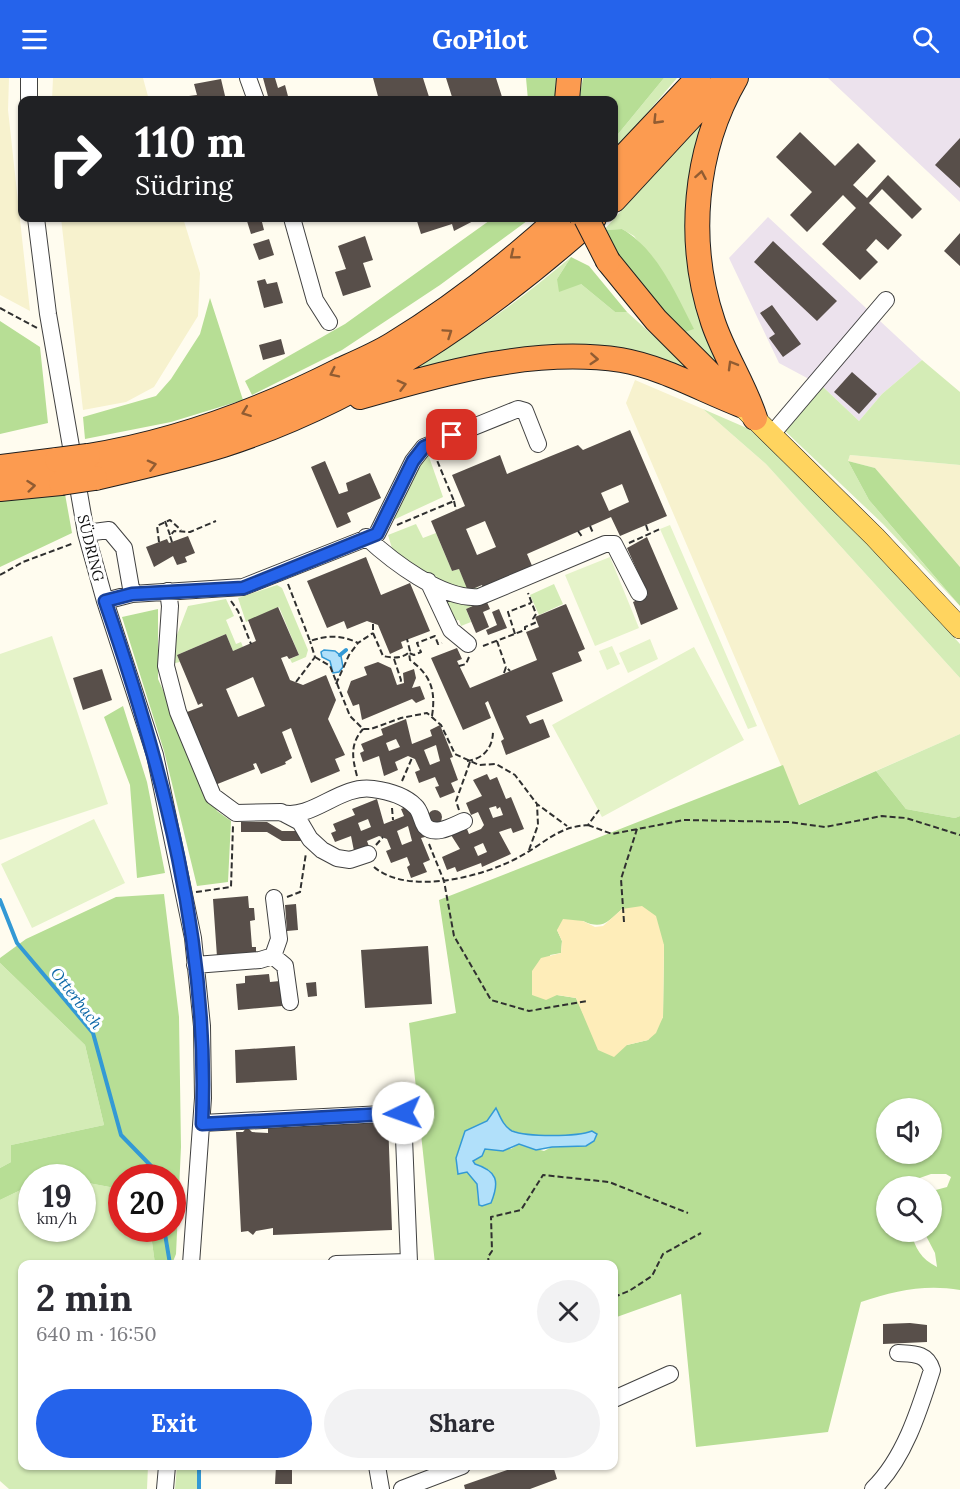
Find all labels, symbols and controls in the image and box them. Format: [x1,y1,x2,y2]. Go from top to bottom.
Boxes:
text: GoPilot [432,22,528,56]
icon: menu [18,23,51,56]
icon: search [909,23,942,56]
one-way arrow [654,113,665,124]
text: 110 m [135,115,246,169]
icon: right [36,120,114,198]
text: Südring [135,168,233,202]
one-way arrow [694,171,707,181]
one-way arrow [510,248,521,259]
one-way arrow [442,329,452,341]
one-way arrow [590,352,599,365]
one-way arrow [727,361,739,371]
one-way arrow [330,366,341,378]
one-way arrow [397,380,407,393]
one-way arrow [241,405,252,417]
pin [426,409,477,460]
icon: arrive [435,418,468,451]
one-way arrow [147,459,157,472]
one-way arrow [26,480,35,493]
street label: SÜDRING [74,513,109,584]
water label: Otterbach [47,963,107,1033]
position arrow [371,1081,435,1145]
map controls [876,1098,942,1242]
button: sound [876,1098,942,1164]
speed limit sign: 20 [108,1164,186,1242]
button: search [876,1176,942,1242]
text: 19 [42,1177,72,1215]
text: km/h [37,1209,77,1228]
text: 2 min [36,1275,133,1321]
button: close [537,1280,600,1343]
text: 640 m · 16:50 [36,1321,157,1346]
button: Exit [36,1389,312,1458]
button: Share [324,1389,600,1458]

